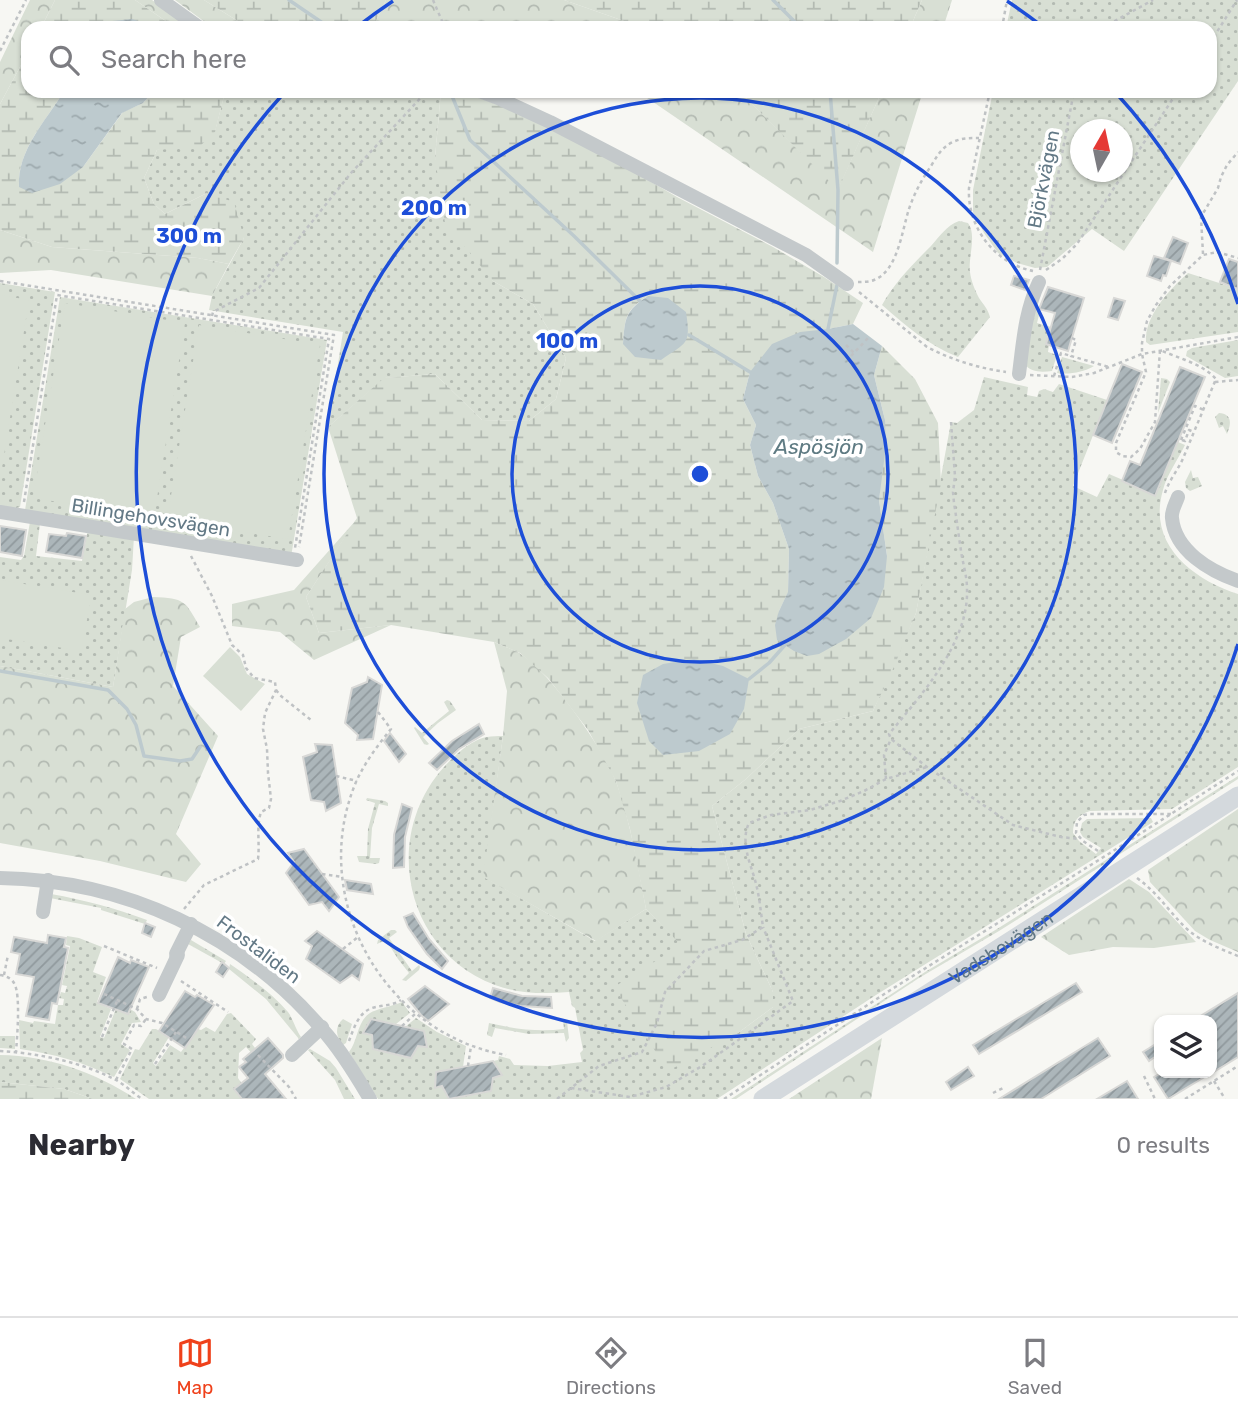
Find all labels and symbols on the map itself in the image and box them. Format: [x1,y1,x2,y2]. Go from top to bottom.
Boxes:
north arrow [1070,119,1133,182]
street label: Björkvägen [1023,128,1064,230]
text: 200 m [401,195,467,220]
text: 300 m [156,223,222,248]
text: 100 m [536,328,598,353]
water label: Aspösjön [773,434,864,459]
centre of rings [688,462,712,486]
street label: Billingehovsvägen [70,494,232,541]
street label: Vadsbovägen [945,906,1057,989]
street label: Frostaliden [212,910,305,988]

